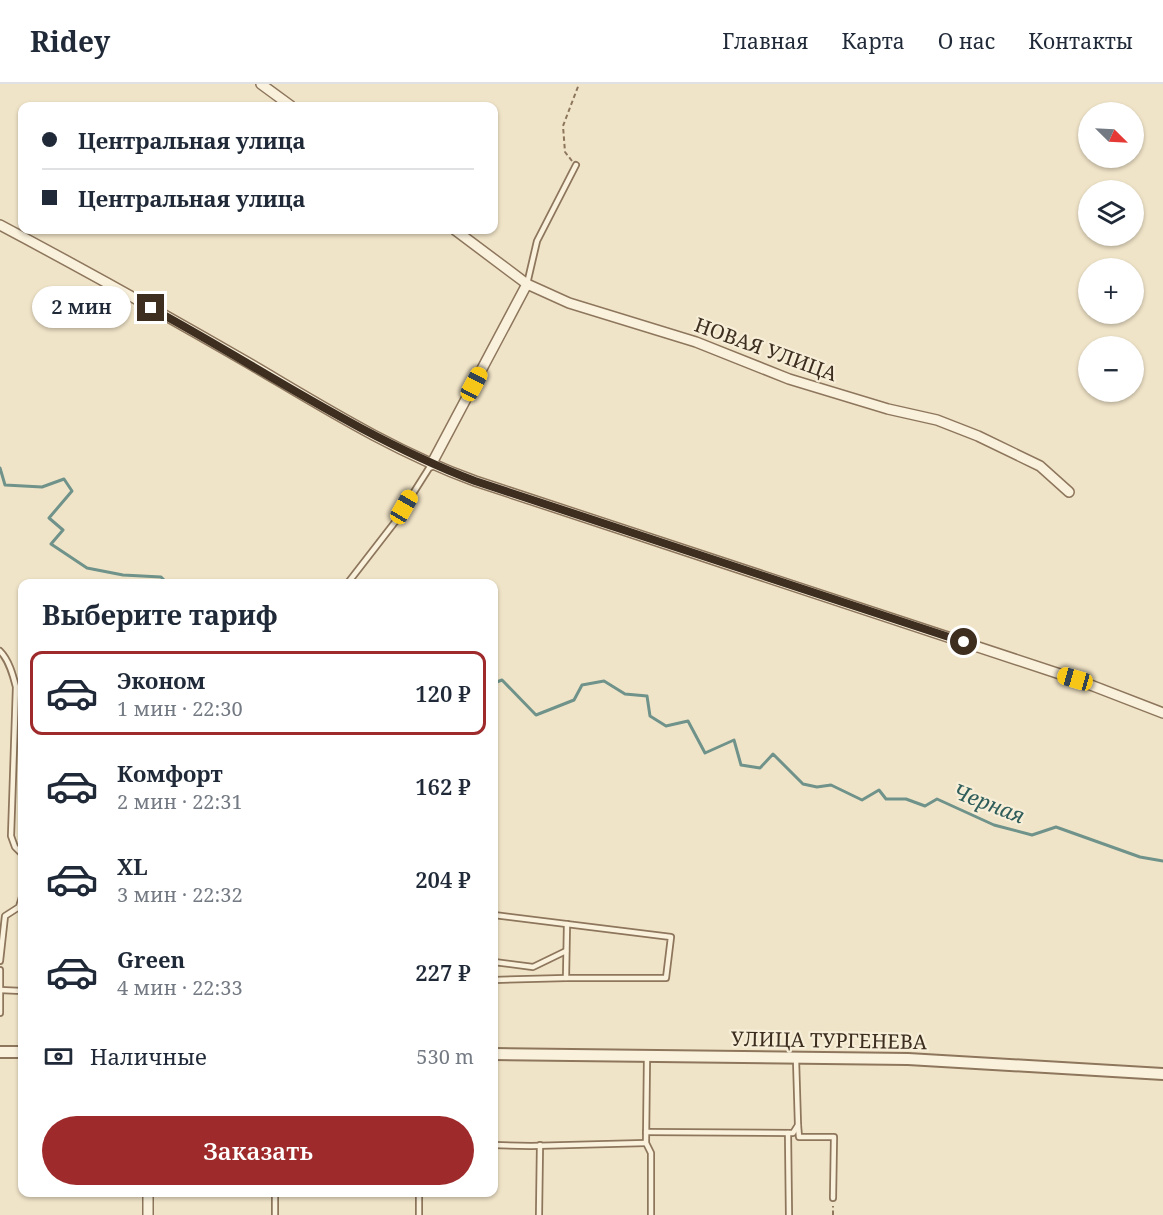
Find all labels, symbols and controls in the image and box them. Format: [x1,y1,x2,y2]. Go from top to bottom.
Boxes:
text: Ridey [30,22,110,60]
text: Главная [722,27,809,55]
text: Карта [842,27,905,55]
text: О нас [938,27,995,55]
text: Контакты [1028,27,1133,55]
north arrow [1078,102,1144,168]
map controls [1078,102,1144,402]
text: Центральная улица [78,125,306,155]
button: layers [1078,180,1144,246]
text: Центральная улица [78,183,306,213]
button: + [1078,258,1144,324]
callout: 2 мин [31,287,130,329]
text: 2 мин [51,293,112,320]
route end [137,294,164,321]
street label: НОВАЯ УЛИЦА [691,311,842,388]
button: − [1078,336,1144,402]
car [458,364,490,404]
car [387,487,421,527]
text: Выберите тариф [42,596,278,633]
route start [950,628,977,655]
text: Эконом [117,665,205,695]
car [1055,665,1095,693]
icon: car [45,666,99,720]
text: 120 ₽ [415,678,471,708]
text: 1 мин · 22:30 [117,695,243,722]
text: Комфорт [117,758,223,788]
icon: car [45,759,99,813]
text: 162 ₽ [415,771,471,801]
water label: Черная [949,777,1029,829]
text: 2 мин · 22:31 [117,788,243,815]
text: XL [117,851,148,881]
icon: car [45,852,99,906]
text: 204 ₽ [415,864,471,894]
text: 3 мин · 22:32 [117,881,243,908]
text: Green [117,944,185,974]
icon: car [45,945,99,999]
text: 227 ₽ [415,957,471,987]
text: 4 мин · 22:33 [117,974,243,1001]
street label: УЛИЦА ТУРГЕНЕВА [731,1025,928,1055]
icon: cash [42,1040,75,1073]
text: Наличные [90,1041,207,1071]
text: 530 m [416,1043,474,1070]
button: Заказать [42,1116,474,1185]

